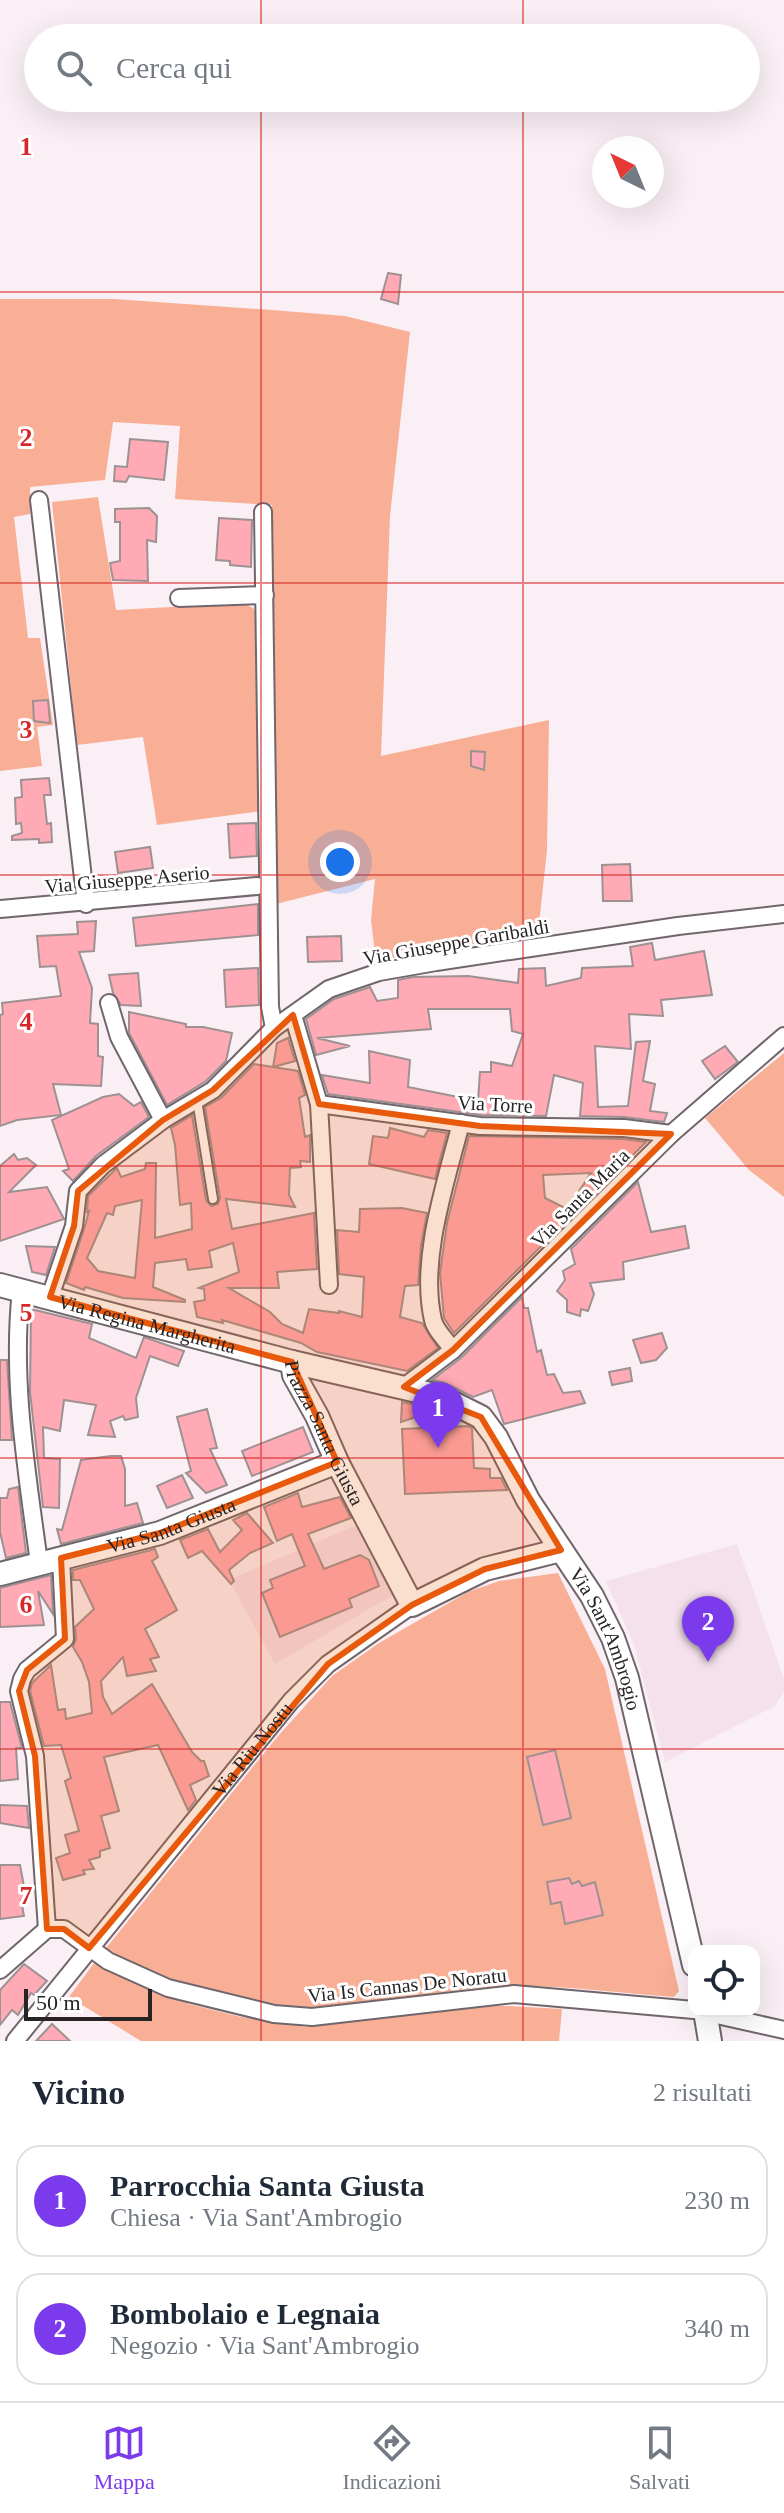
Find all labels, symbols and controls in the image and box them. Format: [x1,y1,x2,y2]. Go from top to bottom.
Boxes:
search box [24,24,760,112]
icon: search [52,46,96,90]
text: Cerca qui [116,51,232,84]
text: 1 [20,132,33,161]
north arrow [592,136,664,208]
text: 2 [20,423,33,452]
text: 3 [20,715,33,744]
your location [320,842,360,882]
street label: Via Giuseppe Aserio [44,861,210,898]
street label: Via Giuseppe Garibaldi [361,915,551,970]
text: 4 [20,1007,33,1036]
street label: Via Torre [457,1091,533,1117]
street label: Via Santa Maria [526,1144,634,1252]
street label: Via Regina Margherita [56,1290,238,1358]
text: 5 [20,1298,33,1327]
street label: Piazza Santa Giusta [281,1359,369,1509]
pin: 1 [412,1382,464,1448]
street label: Via Santa Giusta [105,1493,238,1557]
street label: Via Sant'Ambrogio [565,1563,645,1713]
text: 6 [20,1590,33,1619]
pin: 2 [682,1596,734,1662]
street label: Via Riu Nostu [207,1698,297,1800]
text: 7 [20,1881,33,1910]
map controls [688,1945,760,2017]
button: locate [688,1945,760,2017]
street label: Via Is Cannas De Noratu [306,1964,508,2006]
scale bar [24,1985,152,2021]
text: 50 m [36,1990,81,2015]
text: Vicino [32,2074,125,2111]
text: 2 risultati [653,2078,752,2107]
text: Parrocchia Santa Giusta [110,2169,424,2202]
text: 1 [54,2186,67,2215]
text: 230 m [684,2186,750,2215]
text: Chiesa · Via Sant'Ambrogio [110,2203,402,2232]
text: Bombolaio e Legnaia [110,2297,380,2330]
text: 2 [54,2314,67,2343]
text: 340 m [684,2314,750,2343]
text: Negozio · Via Sant'Ambrogio [110,2331,420,2360]
tab: Mappa [94,2421,155,2495]
tab: Indicazioni [343,2421,441,2495]
tab: Salvati [629,2421,690,2495]

